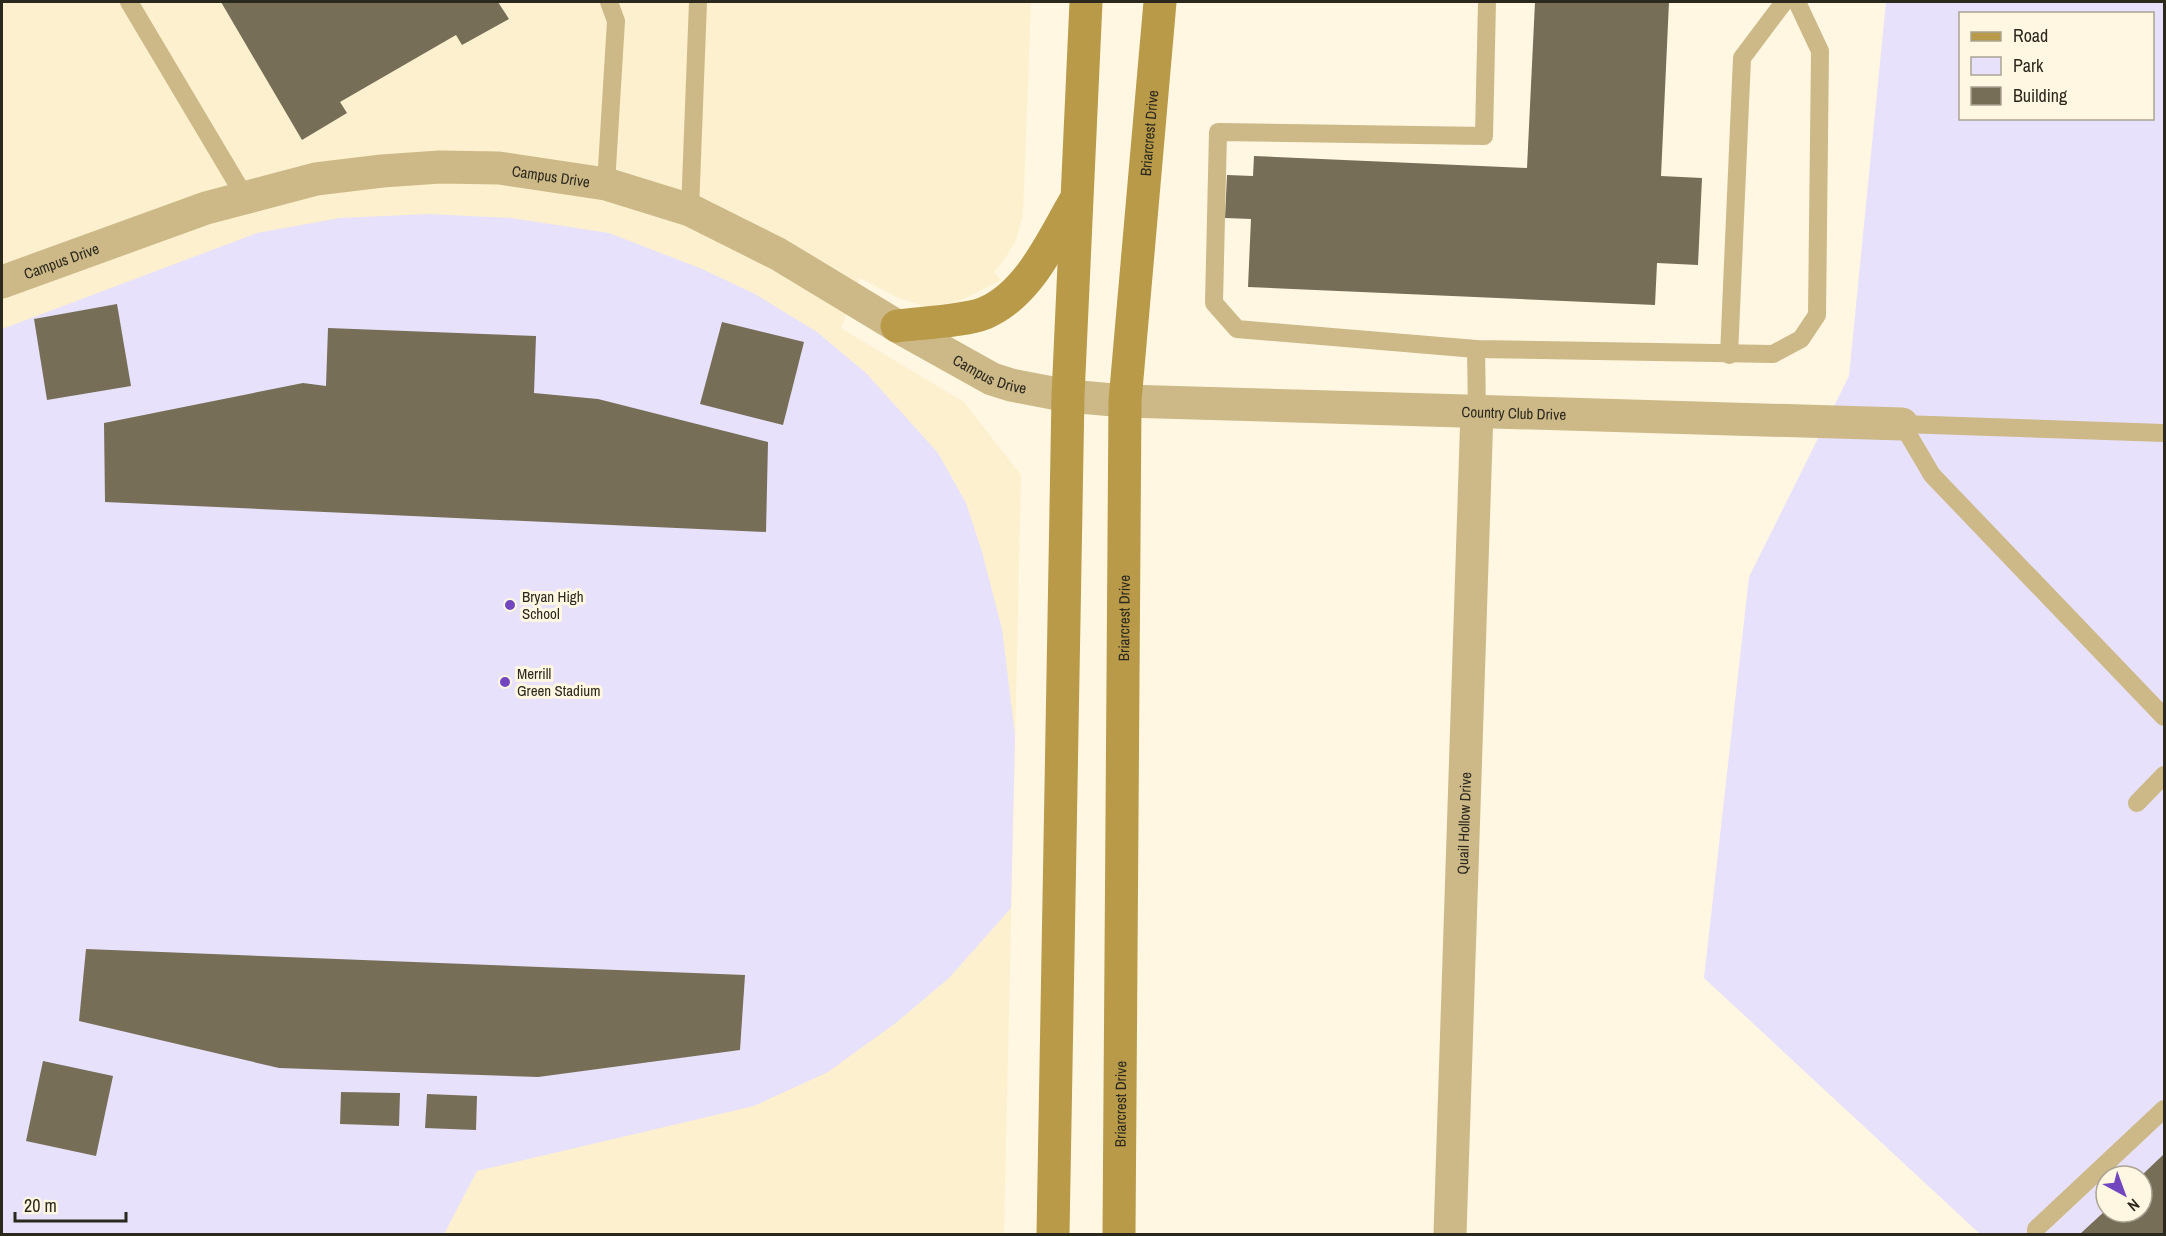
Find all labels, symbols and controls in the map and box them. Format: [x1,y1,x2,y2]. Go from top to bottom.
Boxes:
legend [1959,12,2154,120]
text: Road [2013,23,2048,48]
text: Park [2013,53,2044,78]
text: Building [2013,83,2068,108]
street label: Briarcrest Drive [1134,89,1163,177]
street label: Campus Drive [511,160,592,192]
street label: Campus Drive [21,237,102,284]
street label: Campus Drive [949,349,1028,398]
street label: Country Club Drive [1461,400,1567,425]
street label: Briarcrest Drive [1113,575,1134,661]
place label: Bryan High School [522,586,584,624]
marker: Bryan High School [503,598,517,612]
place label: Merrill Green Stadium [517,663,600,701]
marker: Merrill Green Stadium [498,675,512,689]
street label: Quail Hollow Drive [1451,771,1476,875]
street label: Briarcrest Drive [1109,1061,1131,1147]
north arrow [2094,1164,2154,1224]
scale bar [15,1185,126,1223]
text: 20 m [24,1193,57,1218]
text: N [2123,1194,2145,1217]

